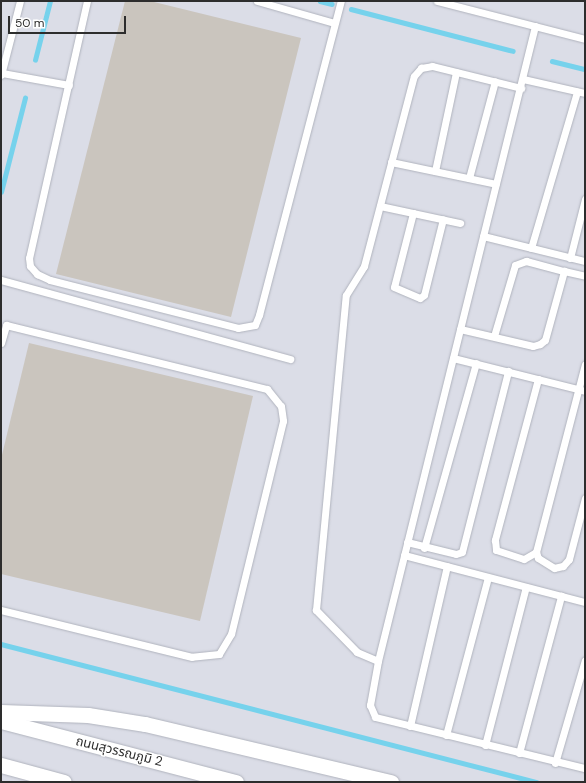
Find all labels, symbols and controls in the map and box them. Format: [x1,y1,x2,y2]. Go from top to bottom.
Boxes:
scale bar [10,8,128,34]
text: 50 m [15,15,44,31]
street label: ถนนสุวรรณภูมิ 2 [74,734,164,770]

